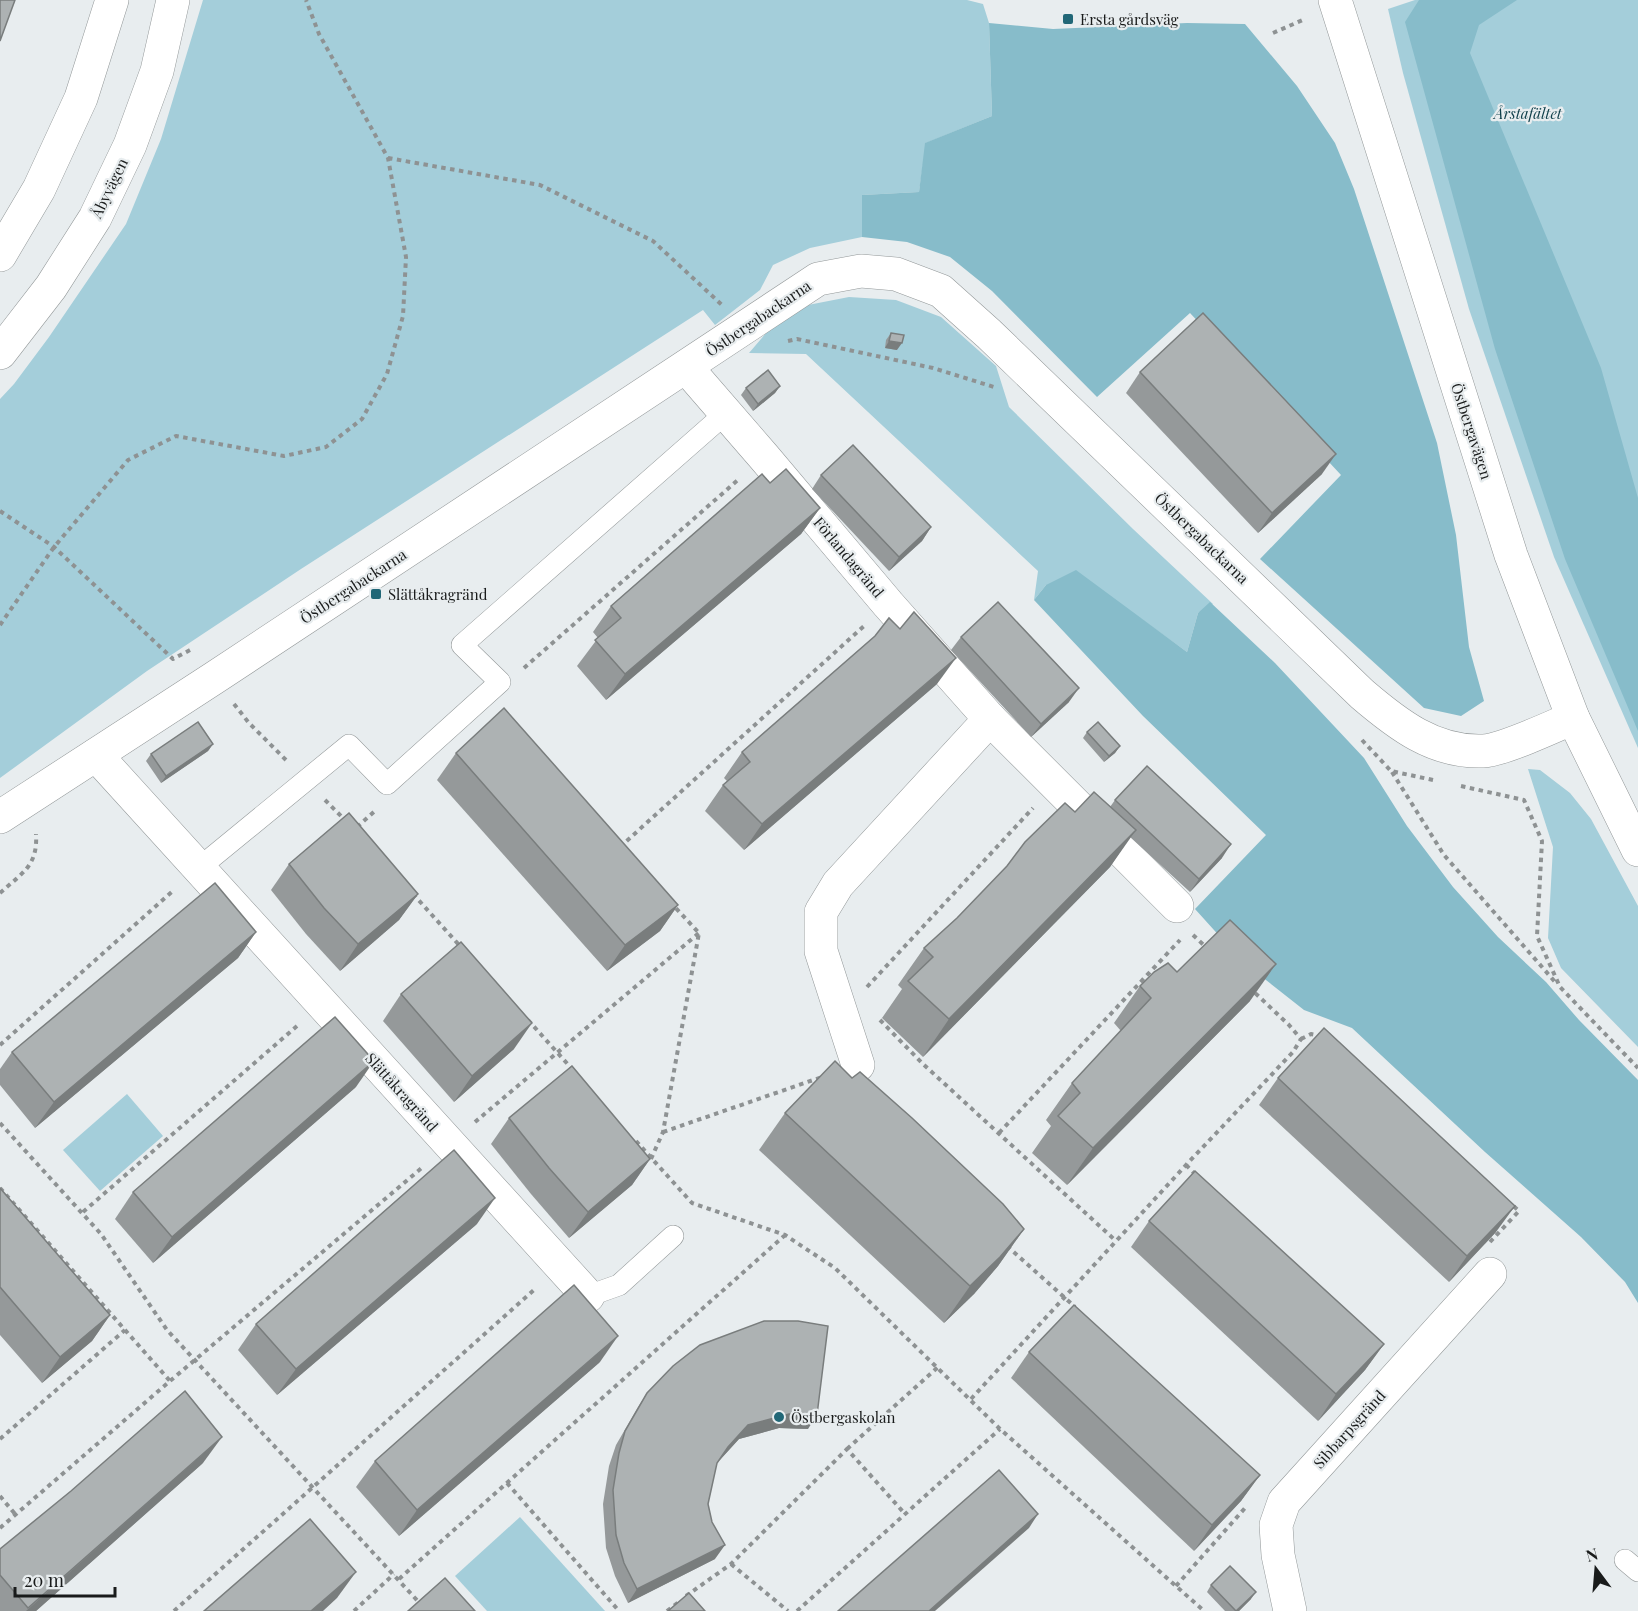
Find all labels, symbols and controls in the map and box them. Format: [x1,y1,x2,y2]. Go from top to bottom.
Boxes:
place label: Ersta gårdsväg [1080,9,1179,29]
marker: Ersta gårdsväg [1061,12,1075,26]
park label: Årstafältet [1492,103,1563,123]
street label: Åbyvägen [85,155,132,222]
street label: Östbergabackarna [701,275,815,361]
street label: Östbergavägen [1447,380,1497,482]
street label: Östbergabackarna [1151,488,1254,588]
street label: Förlandagränd [809,512,889,602]
street label: Östbergabackarna [296,544,410,628]
place label: Slättåkragränd [388,584,488,604]
marker: Slättåkragränd [369,587,383,601]
street label: Slättåkragränd [361,1048,443,1136]
street label: Sibbarpsgränd [1309,1385,1390,1472]
place label: Östbergaskolan [791,1407,895,1427]
marker: Östbergaskolan [772,1410,786,1424]
north arrow [1566,1539,1626,1599]
text: N [1583,1542,1601,1566]
scale bar [15,1560,116,1598]
text: 20 m [24,1568,64,1592]

